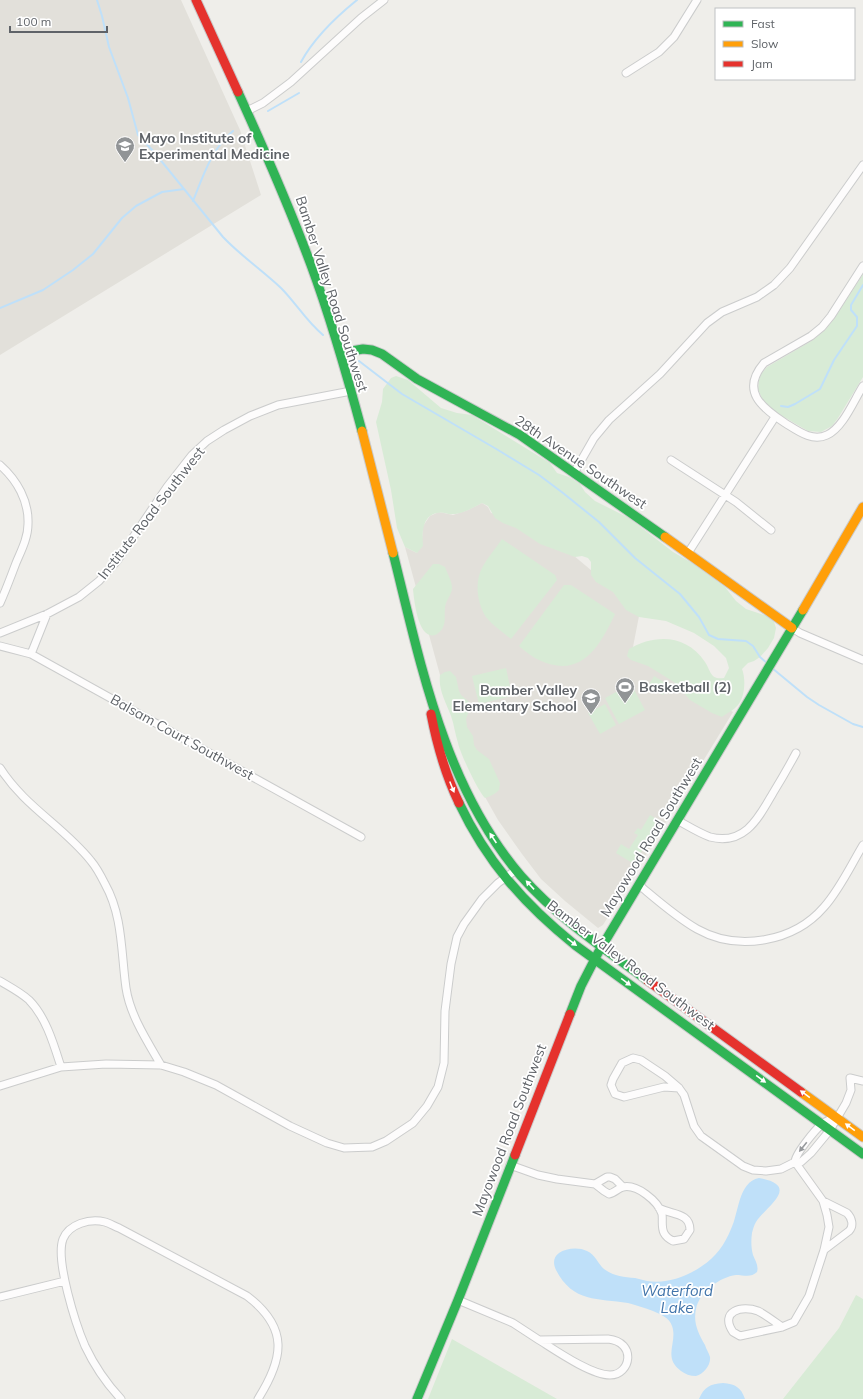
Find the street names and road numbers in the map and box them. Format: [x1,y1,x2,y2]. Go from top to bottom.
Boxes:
street label: Bamber Valley Road Southwest [292,194,372,394]
street label: 28th Avenue Southwest [512,411,650,513]
street label: Institute Road Southwest [94,443,208,583]
street label: Balsam Court Southwest [107,690,257,784]
street label: Mayowood Road Southwest [596,754,706,920]
street label: Bamber Valley Road Southwest [544,896,718,1034]
street label: Mayowood Road Southwest [468,1041,550,1219]

